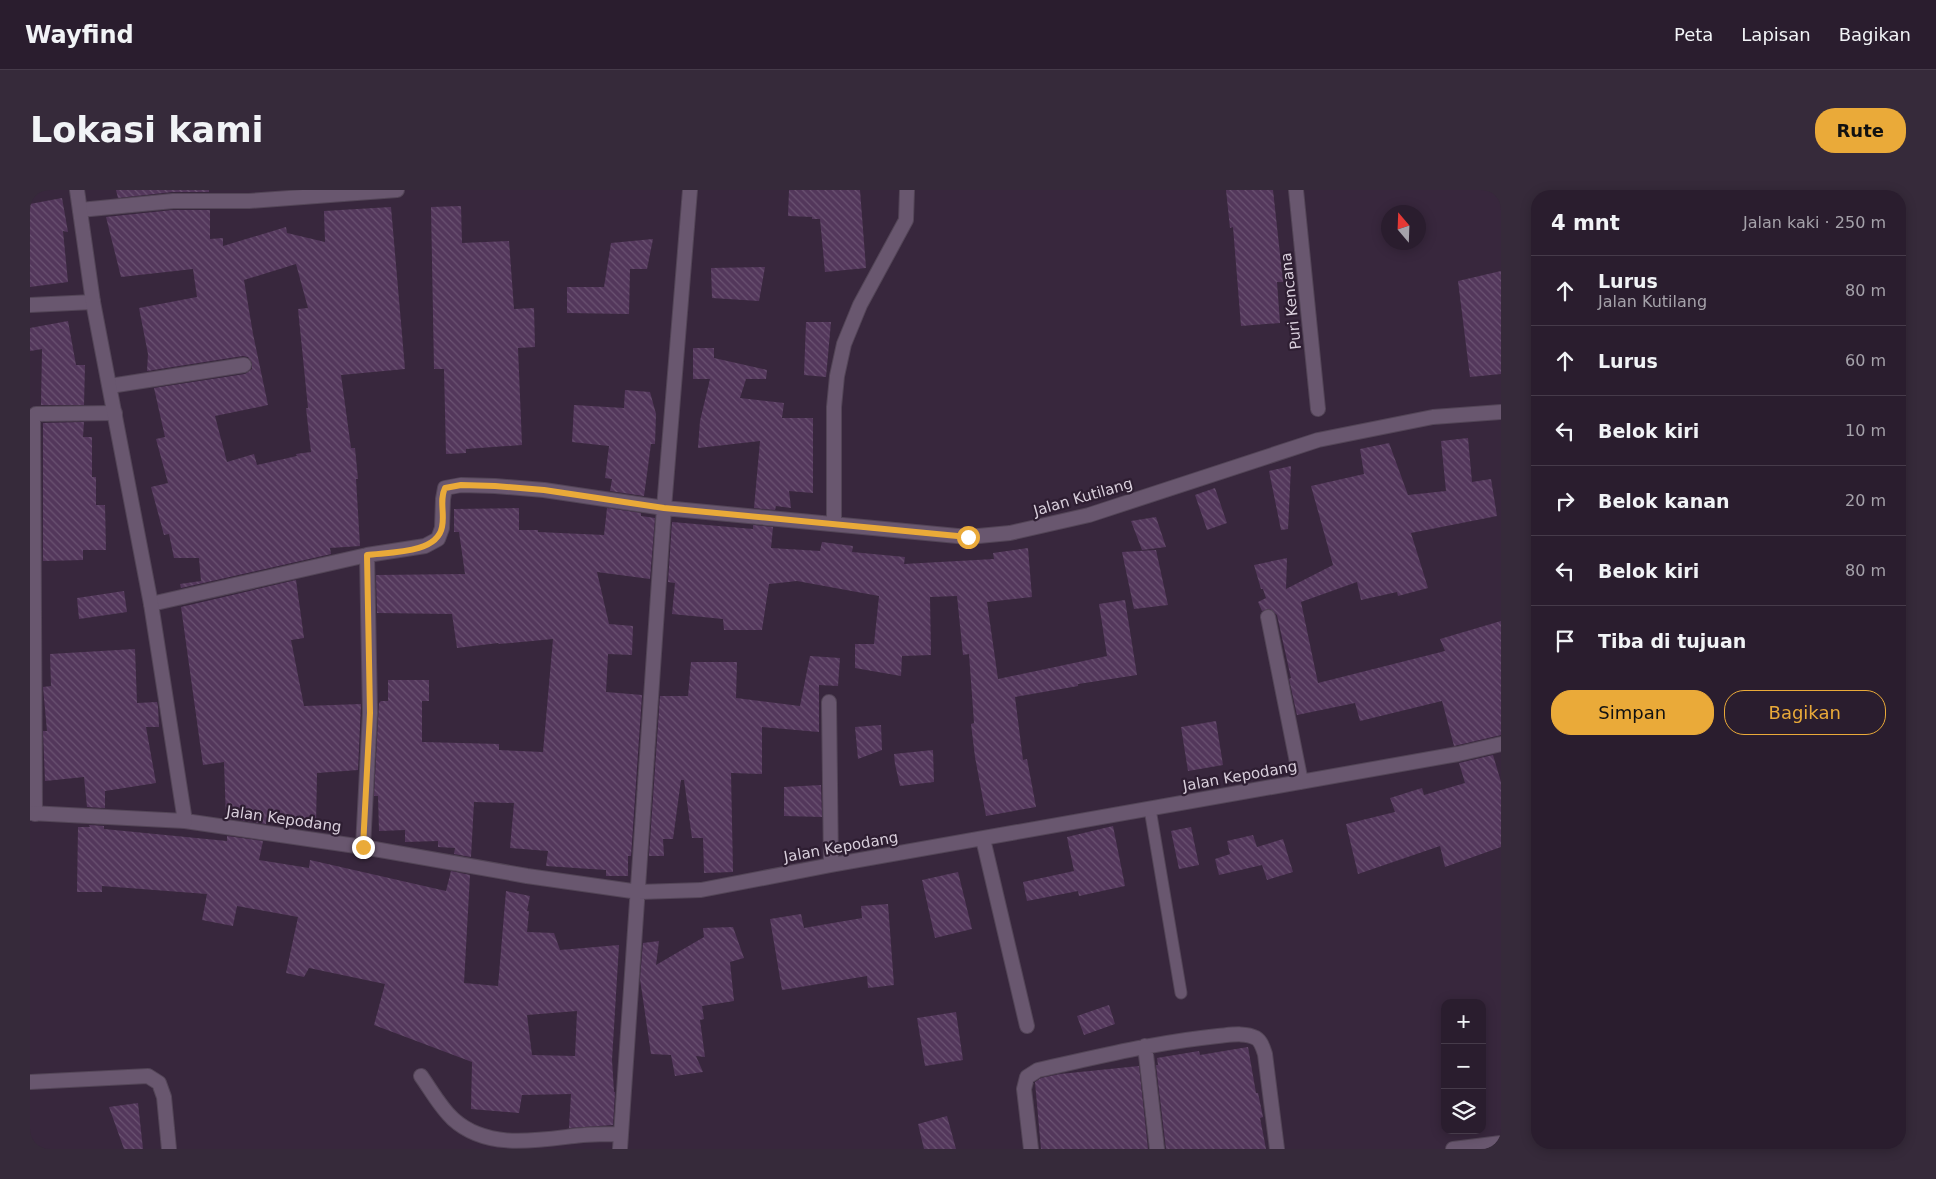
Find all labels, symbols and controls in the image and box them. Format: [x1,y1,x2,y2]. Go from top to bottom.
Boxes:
text: Wayfind [25,21,134,49]
text: Peta [1674,24,1713,45]
text: Lapisan [1741,24,1811,45]
text: Bagikan [1839,24,1911,45]
button: Rute [1815,108,1906,153]
text: Lokasi kami [30,110,264,150]
north arrow [1381,205,1426,250]
text: 4 mnt [1551,211,1620,235]
text: Jalan kaki · 250 m [1743,213,1886,232]
street label: Puri Kencana [1277,252,1305,350]
text: Lurus [1598,270,1658,292]
icon: ahead [1551,277,1579,305]
text: 80 m [1845,281,1886,300]
text: Jalan Kutilang [1598,292,1707,311]
icon: ahead [1551,347,1579,375]
text: Lurus [1598,350,1658,372]
text: 60 m [1845,351,1886,370]
icon: left [1551,417,1579,445]
text: Belok kiri [1598,420,1699,442]
text: 10 m [1845,421,1886,440]
street label: Jalan Kutilang [1030,474,1135,520]
icon: right [1551,487,1579,515]
text: Belok kanan [1598,490,1730,512]
text: 20 m [1845,491,1886,510]
route start [957,526,980,549]
icon: left [1551,557,1579,585]
text: Belok kiri [1598,560,1699,582]
text: 80 m [1845,561,1886,580]
icon: arrive [1551,627,1579,655]
text: Tiba di tujuan [1598,630,1746,652]
button: Simpan [1551,690,1714,735]
button: Bagikan [1724,690,1886,735]
street label: Jalan Kepodang [1180,757,1299,795]
street label: Jalan Kepodang [224,802,343,836]
street label: Jalan Kepodang [781,828,900,866]
route end [352,836,375,859]
map controls [1441,999,1486,1134]
button: + [1441,999,1486,1044]
button: − [1441,1044,1486,1089]
button: layers [1441,1089,1486,1134]

